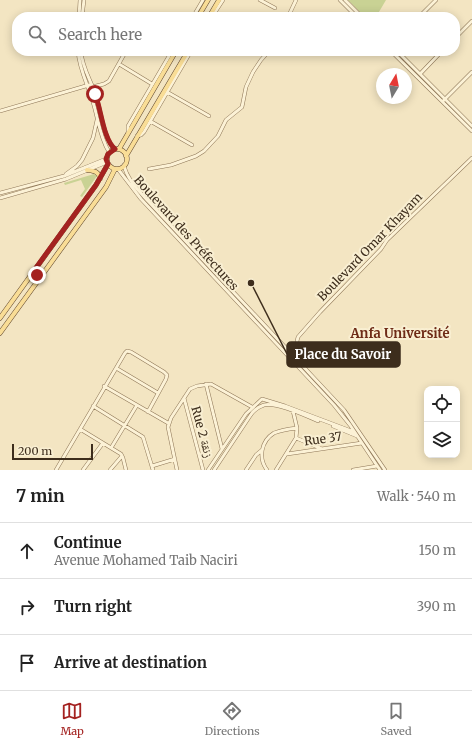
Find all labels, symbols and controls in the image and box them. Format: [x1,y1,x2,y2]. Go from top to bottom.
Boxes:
search box [12,12,460,56]
icon: search [26,23,48,45]
text: Search here [58,25,142,44]
north arrow [376,68,412,104]
route start [86,85,104,103]
street label: Boulevard des Préfectures [131,172,242,293]
street label: Boulevard Omar Khayam [314,189,425,304]
route end [28,266,46,284]
district label: Anfa Université [349,325,450,342]
callout: Place du Savoir [287,342,400,367]
text: Place du Savoir [295,346,391,363]
map controls [424,386,460,458]
button: locate [424,386,460,422]
street label: Rue 2 زنقة [188,404,217,460]
button: layers [424,422,460,458]
street label: Rue 37 [303,428,343,449]
scale bar [12,442,93,461]
text: 200 m [18,444,52,458]
text: 7 min [16,485,65,507]
text: Walk · 540 m [377,488,456,505]
text: Continue [54,533,122,552]
icon: ahead [16,540,38,562]
text: 150 m [419,542,456,559]
text: Avenue Mohamed Taib Naciri [54,552,238,569]
icon: right [16,596,38,618]
text: Turn right [54,597,132,616]
text: 390 m [417,598,456,615]
icon: arrive [16,652,38,674]
text: Arrive at destination [54,653,207,672]
tab: Map [60,700,84,738]
tab: Directions [205,700,260,738]
tab: Saved [380,700,412,738]

